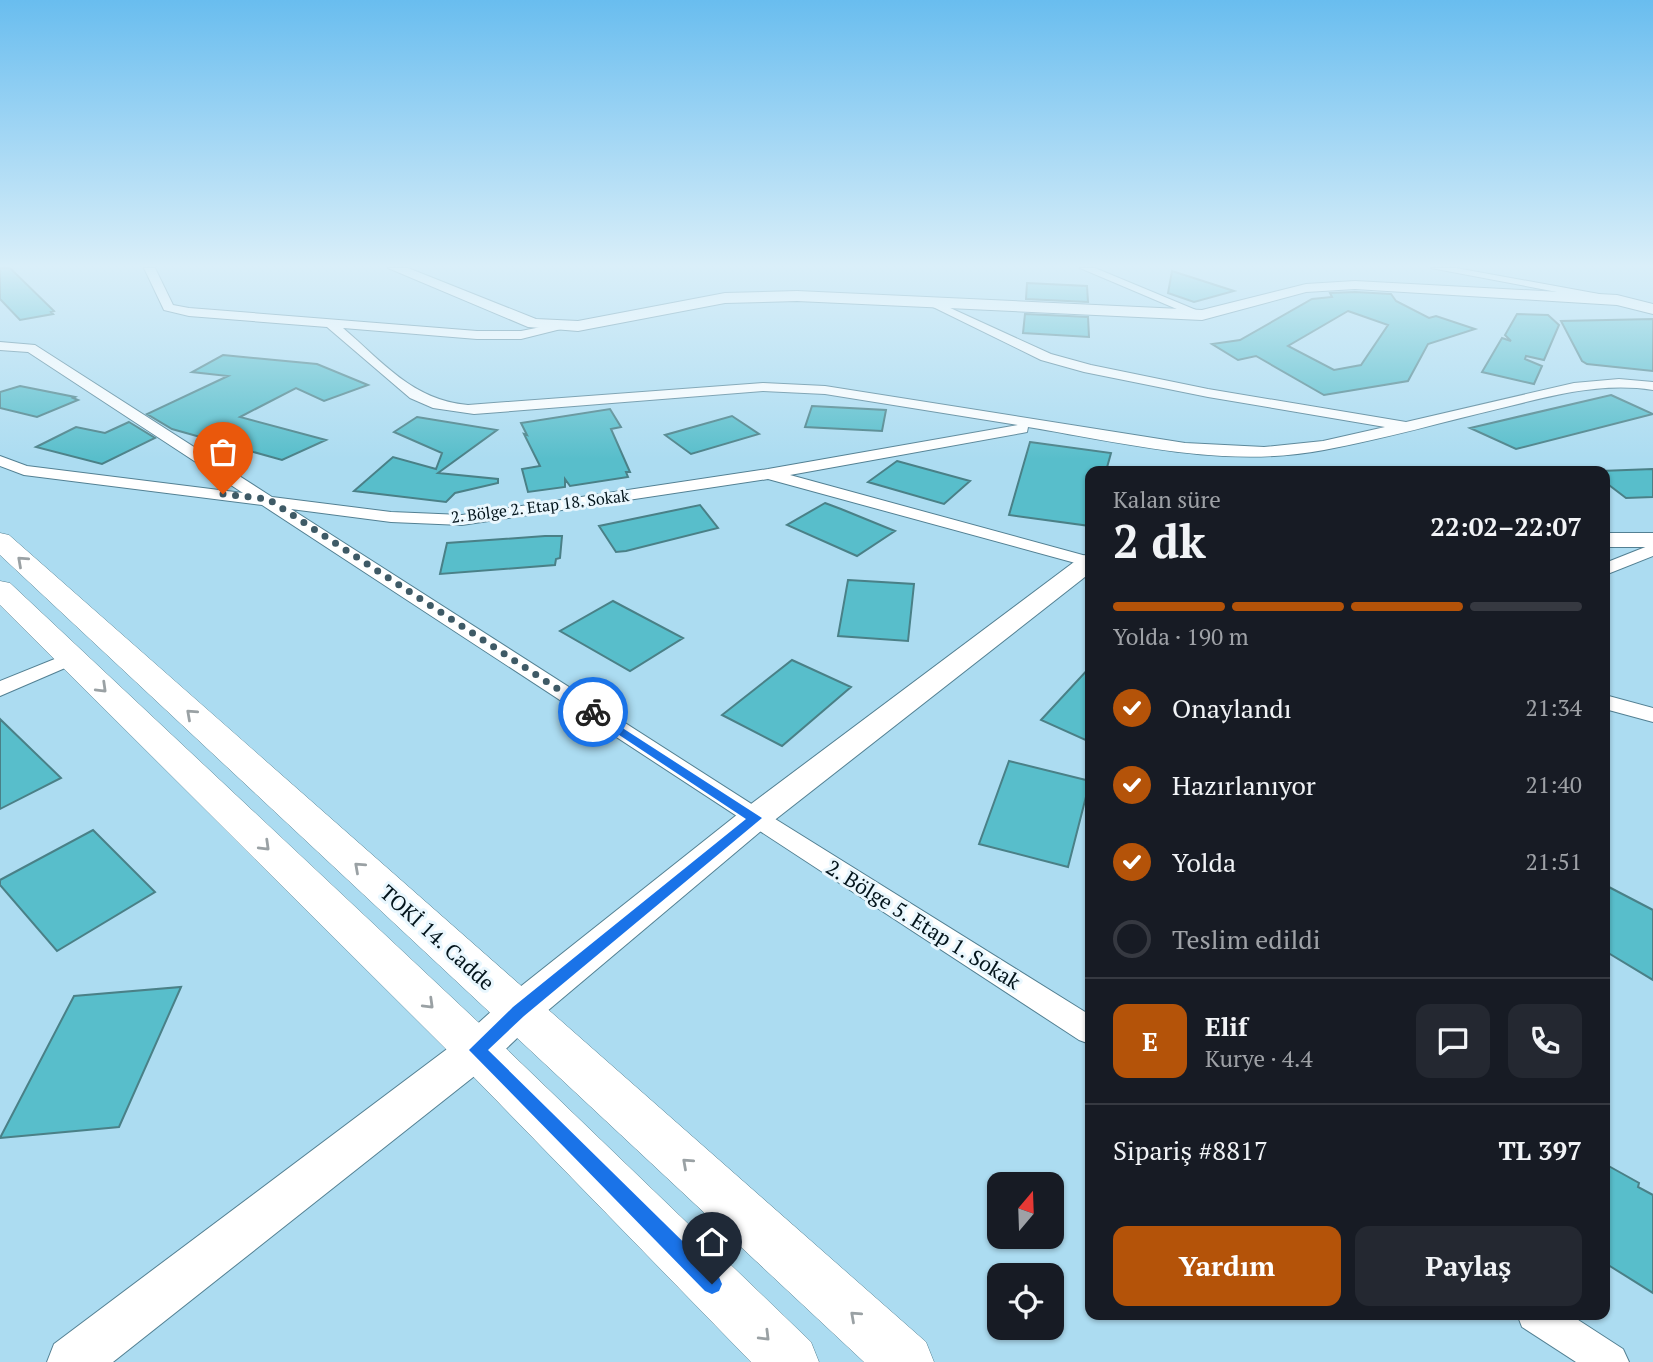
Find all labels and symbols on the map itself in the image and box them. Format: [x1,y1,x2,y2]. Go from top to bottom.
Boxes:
pin [193,422,253,494]
street label: 2. Bölge 2. Etap 18. Sokak [450,484,631,528]
one-way arrow [17,557,30,570]
courier [558,677,628,747]
one-way arrow [94,679,107,692]
one-way arrow [186,710,199,722]
one-way arrow [257,837,270,850]
street label: 2. Bölge 5. Etap 1. Sokak [821,853,1026,996]
one-way arrow [354,863,367,875]
street label: TOKİ 14. Cadde [375,878,501,996]
one-way arrow [421,996,433,1008]
one-way arrow [682,1159,695,1172]
north arrow [987,1172,1064,1250]
pin [682,1212,742,1284]
one-way arrow [850,1312,863,1324]
one-way arrow [757,1328,770,1341]

